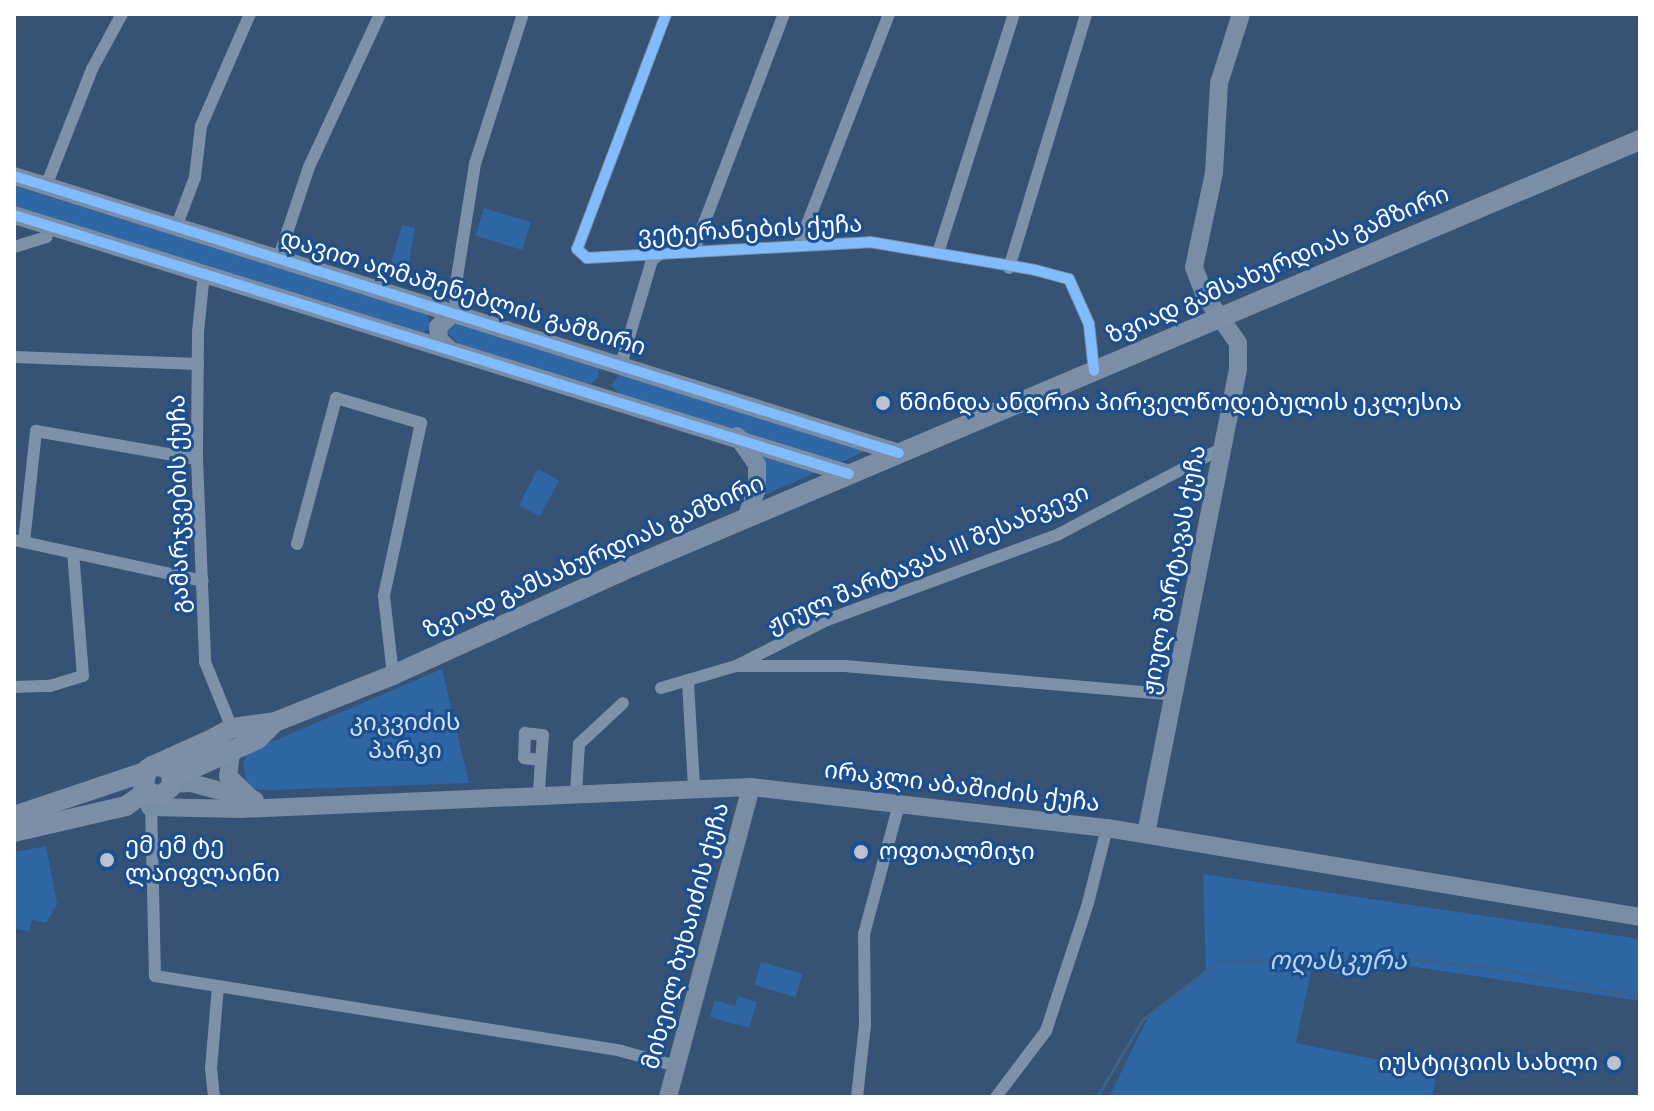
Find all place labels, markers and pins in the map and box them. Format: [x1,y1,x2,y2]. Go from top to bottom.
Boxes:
place label: წმინდა ანდრია პირველწოდებულის ეკლესია [899,389,1462,417]
marker: წმინდა ანდრია პირველწოდებულის ეკლესია [874,394,892,412]
place label: ემ ემ ტე ლაიფლაინი [125,832,280,888]
place label: ოფთალმიჯი [879,838,1035,866]
marker: ოფთალმიჯი [850,841,872,863]
marker: ემ ემ ტე ლაიფლაინი [96,849,118,871]
place label: იუსტიციის სახლი [1379,1049,1598,1077]
marker: იუსტიციის სახლი [1605,1054,1623,1072]

